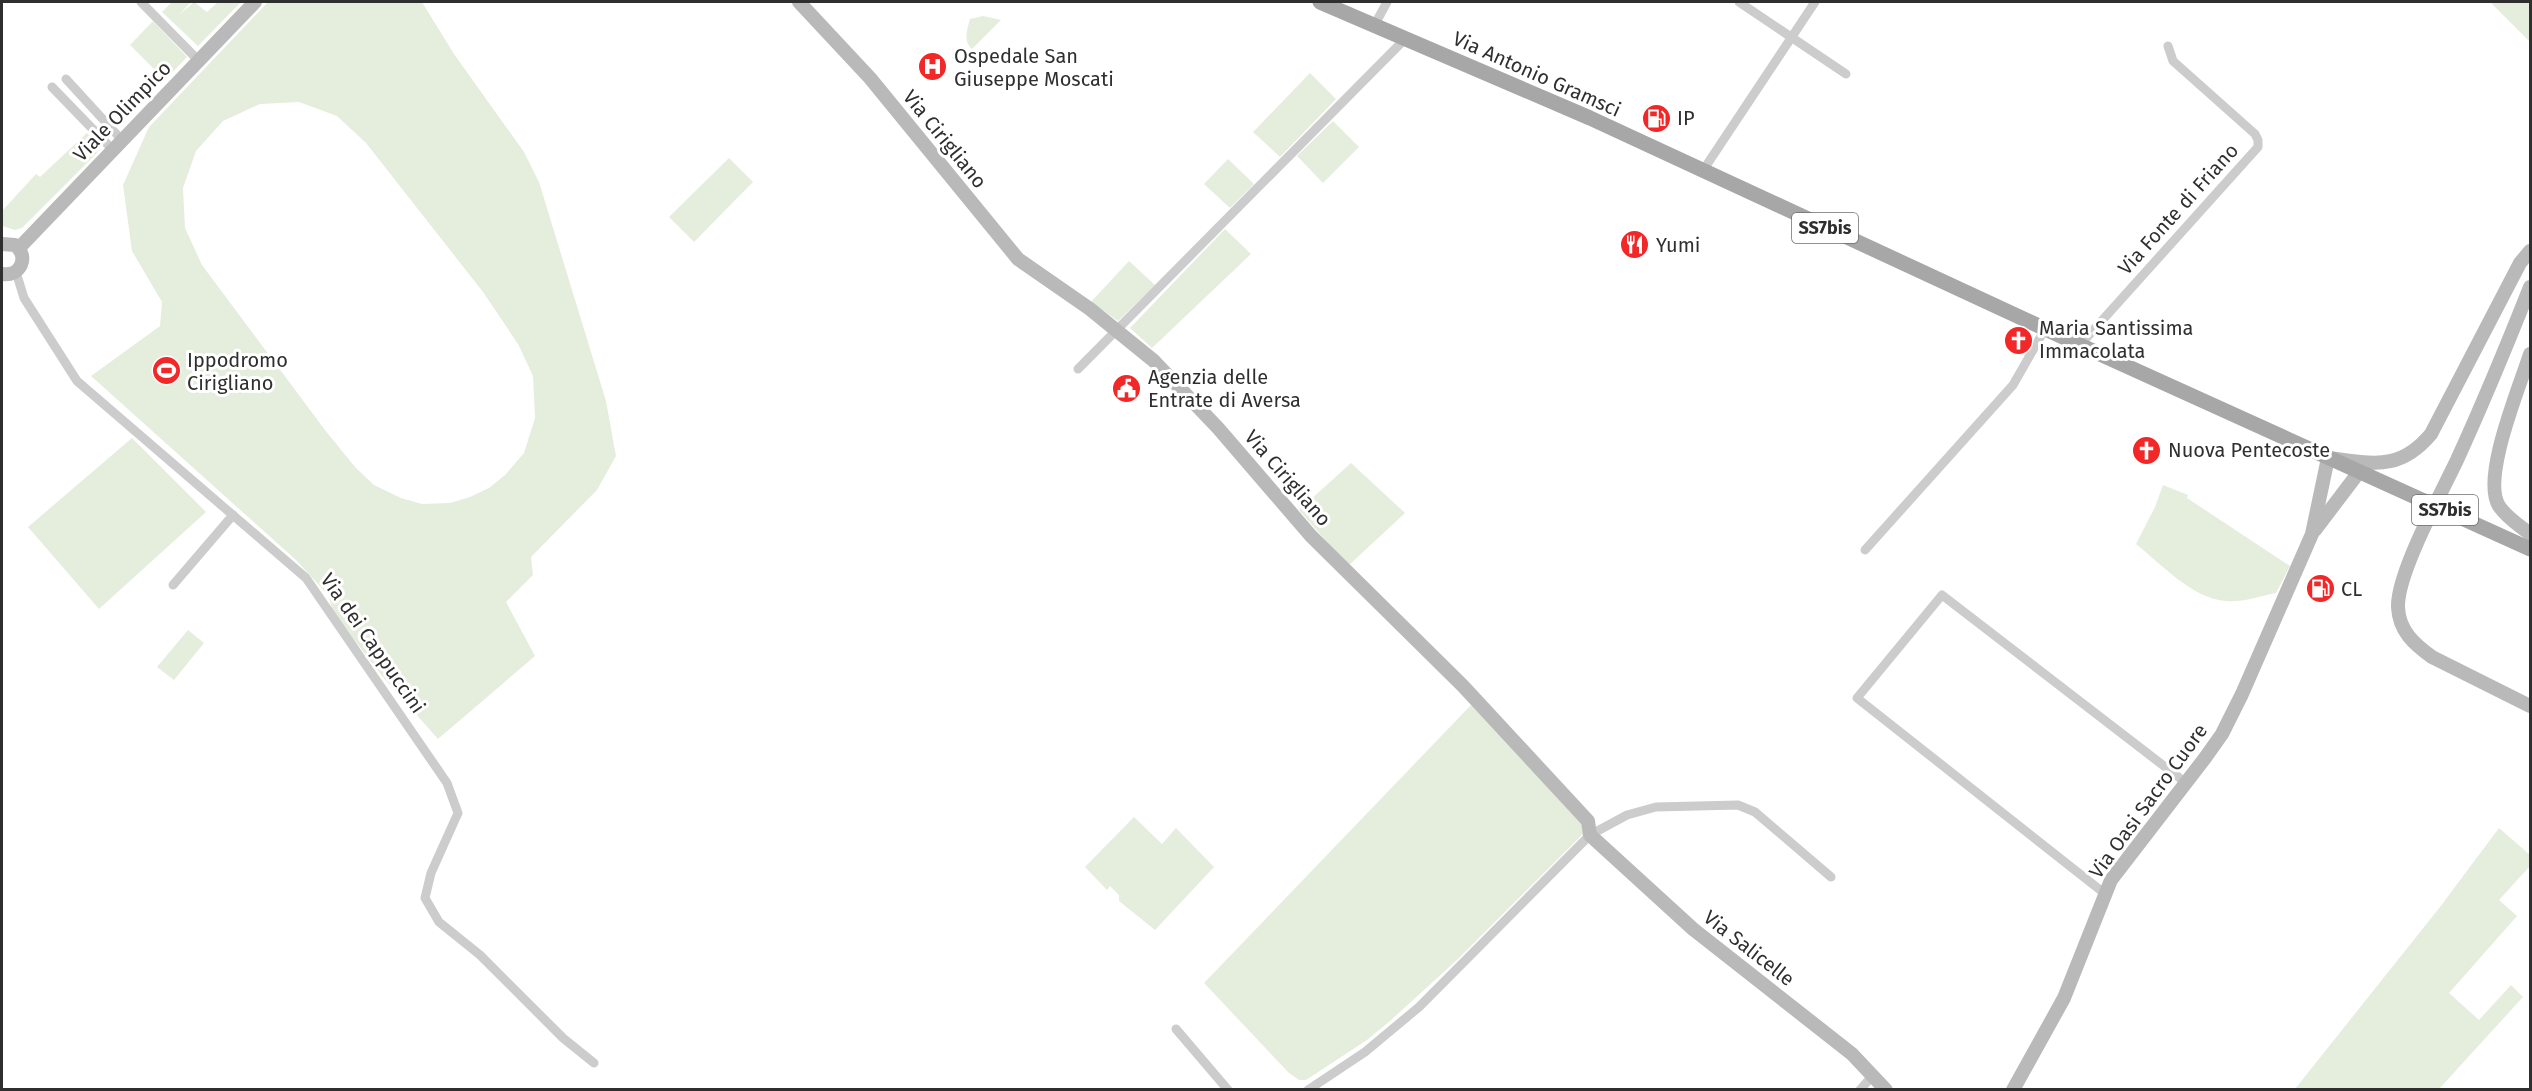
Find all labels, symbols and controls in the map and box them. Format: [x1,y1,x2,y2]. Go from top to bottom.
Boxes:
street label: Via Antonio Gramsci [1449,26,1625,122]
place label: Ospedale San Giuseppe Moscati [954,44,1114,91]
hospital icon: Ospedale San Giuseppe Moscati [917,51,949,83]
street label: Viale Olimpico [68,56,176,166]
street label: Via Cirigliano [898,85,992,193]
fuel station icon: IP [1640,102,1672,134]
place label: IP [1677,106,1695,130]
street label: Via Fonte di Friano [2113,138,2243,280]
road number: SS7bis [1792,213,1858,243]
restaurant icon: Yumi [1619,229,1651,261]
place label: Yumi [1656,233,1700,257]
place label: Maria Santissima Immacolata [2039,316,2193,363]
church icon: Maria Santissima Immacolata [2002,324,2034,356]
place label: Ippodromo Cirigliano [187,348,288,395]
sports icon: Ippodromo Cirigliano [150,355,182,387]
place label: Agenzia delle Entrate di Aversa [1148,365,1301,412]
public building icon: Agenzia delle Entrate di Aversa [1111,372,1143,404]
street label: Via Cirigliano [1240,425,1336,531]
church icon: Nuova Pentecoste [2131,434,2163,466]
place label: Nuova Pentecoste [2168,438,2330,462]
road number: SS7bis [2412,495,2478,525]
street label: Via dei Cappuccini [316,568,430,718]
fuel station icon: CL [2304,573,2336,605]
place label: CL [2341,577,2362,601]
street label: Via Oasi Sacro Cuore [2084,719,2212,883]
street label: Via Salicelle [1699,905,1799,991]

